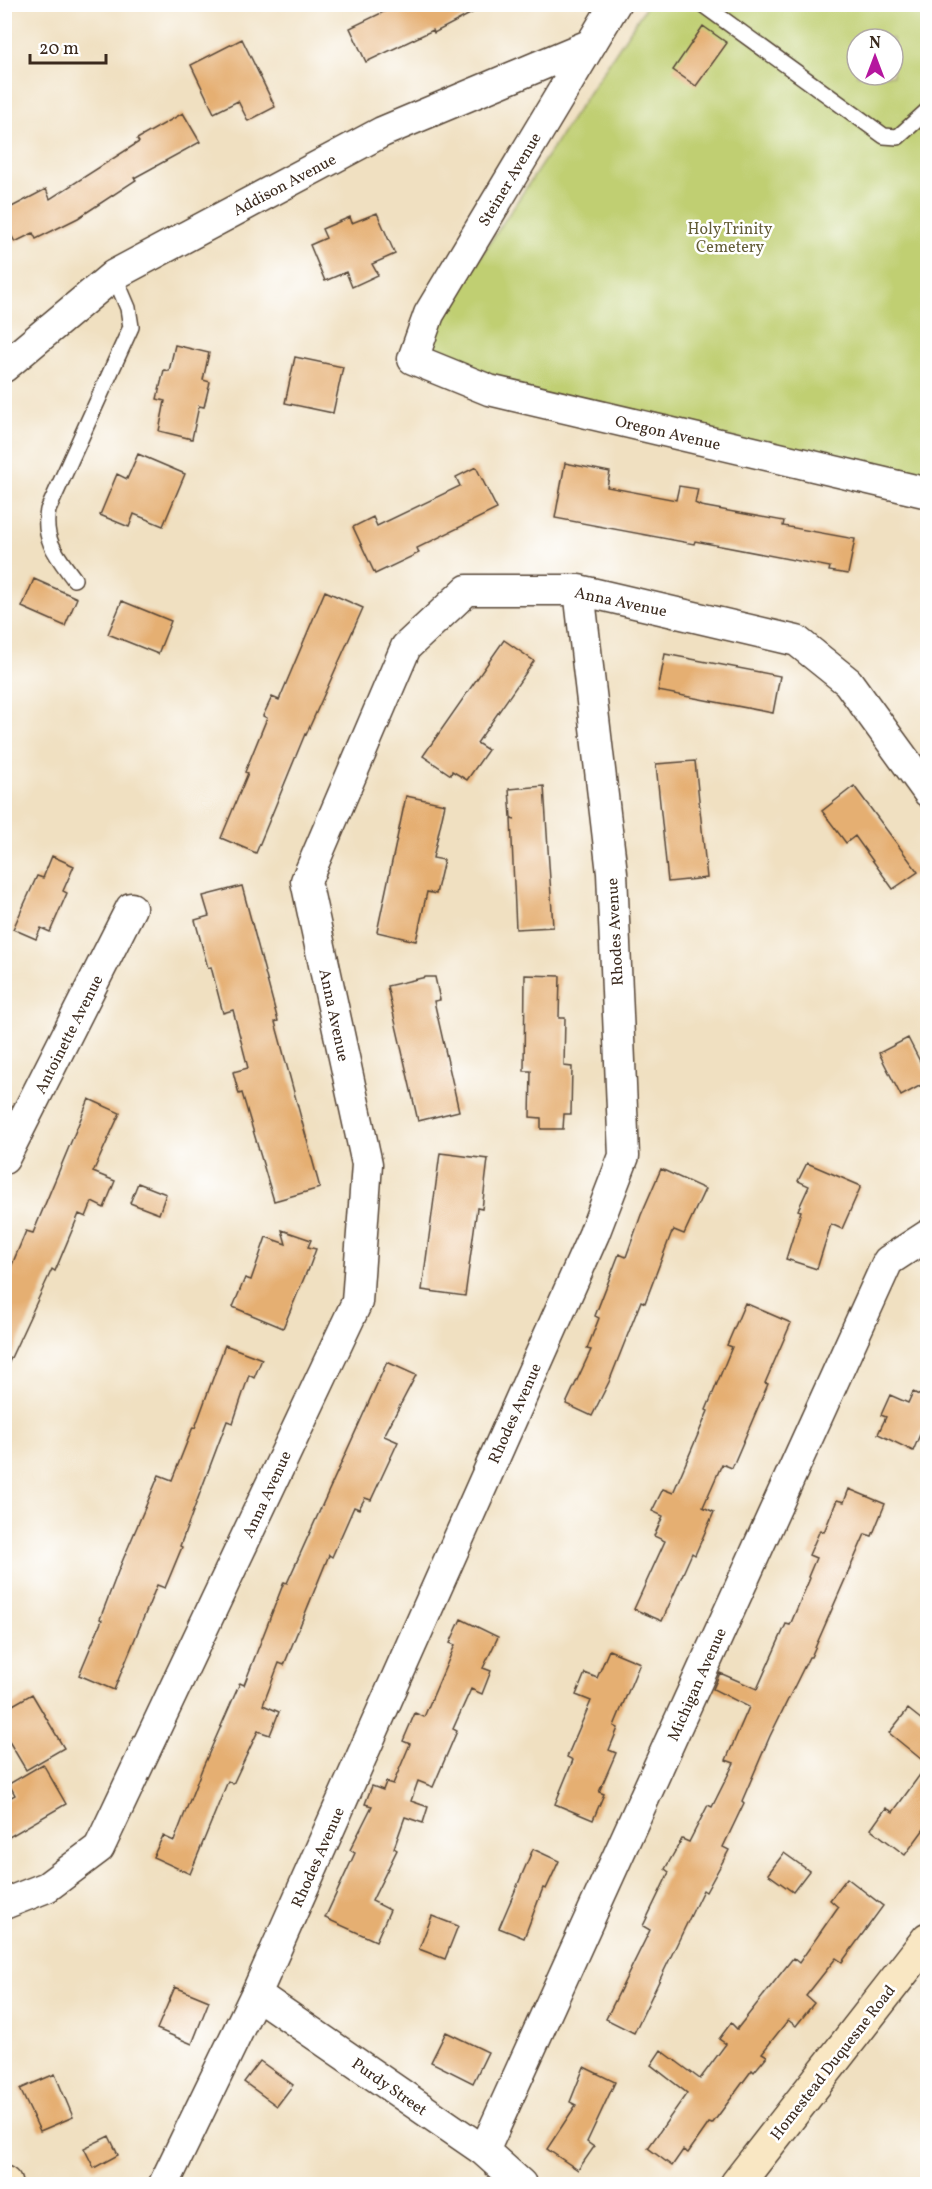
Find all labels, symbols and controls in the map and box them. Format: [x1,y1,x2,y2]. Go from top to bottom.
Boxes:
scale bar [30,27,106,65]
north arrow [845,27,905,87]
text: N [869,33,881,55]
text: 20 m [39,37,79,62]
street label: Steiner Avenue [474,129,547,231]
street label: Addison Avenue [229,149,341,222]
park label: Holy Trinity Cemetery [688,219,773,259]
street label: Oregon Avenue [613,411,723,457]
street label: Anna Avenue [572,582,669,623]
street label: Rhodes Avenue [602,877,630,986]
street label: Anna Avenue [313,967,354,1064]
street label: Antoinette Avenue [30,972,109,1098]
street label: Rhodes Avenue [484,1360,548,1468]
street label: Anna Avenue [238,1448,298,1542]
street label: Michigan Avenue [663,1625,733,1745]
street label: Rhodes Avenue [287,1804,351,1912]
street label: Homestead Duquesne Road [766,1981,901,2146]
street label: Purdy Street [347,2054,431,2122]

